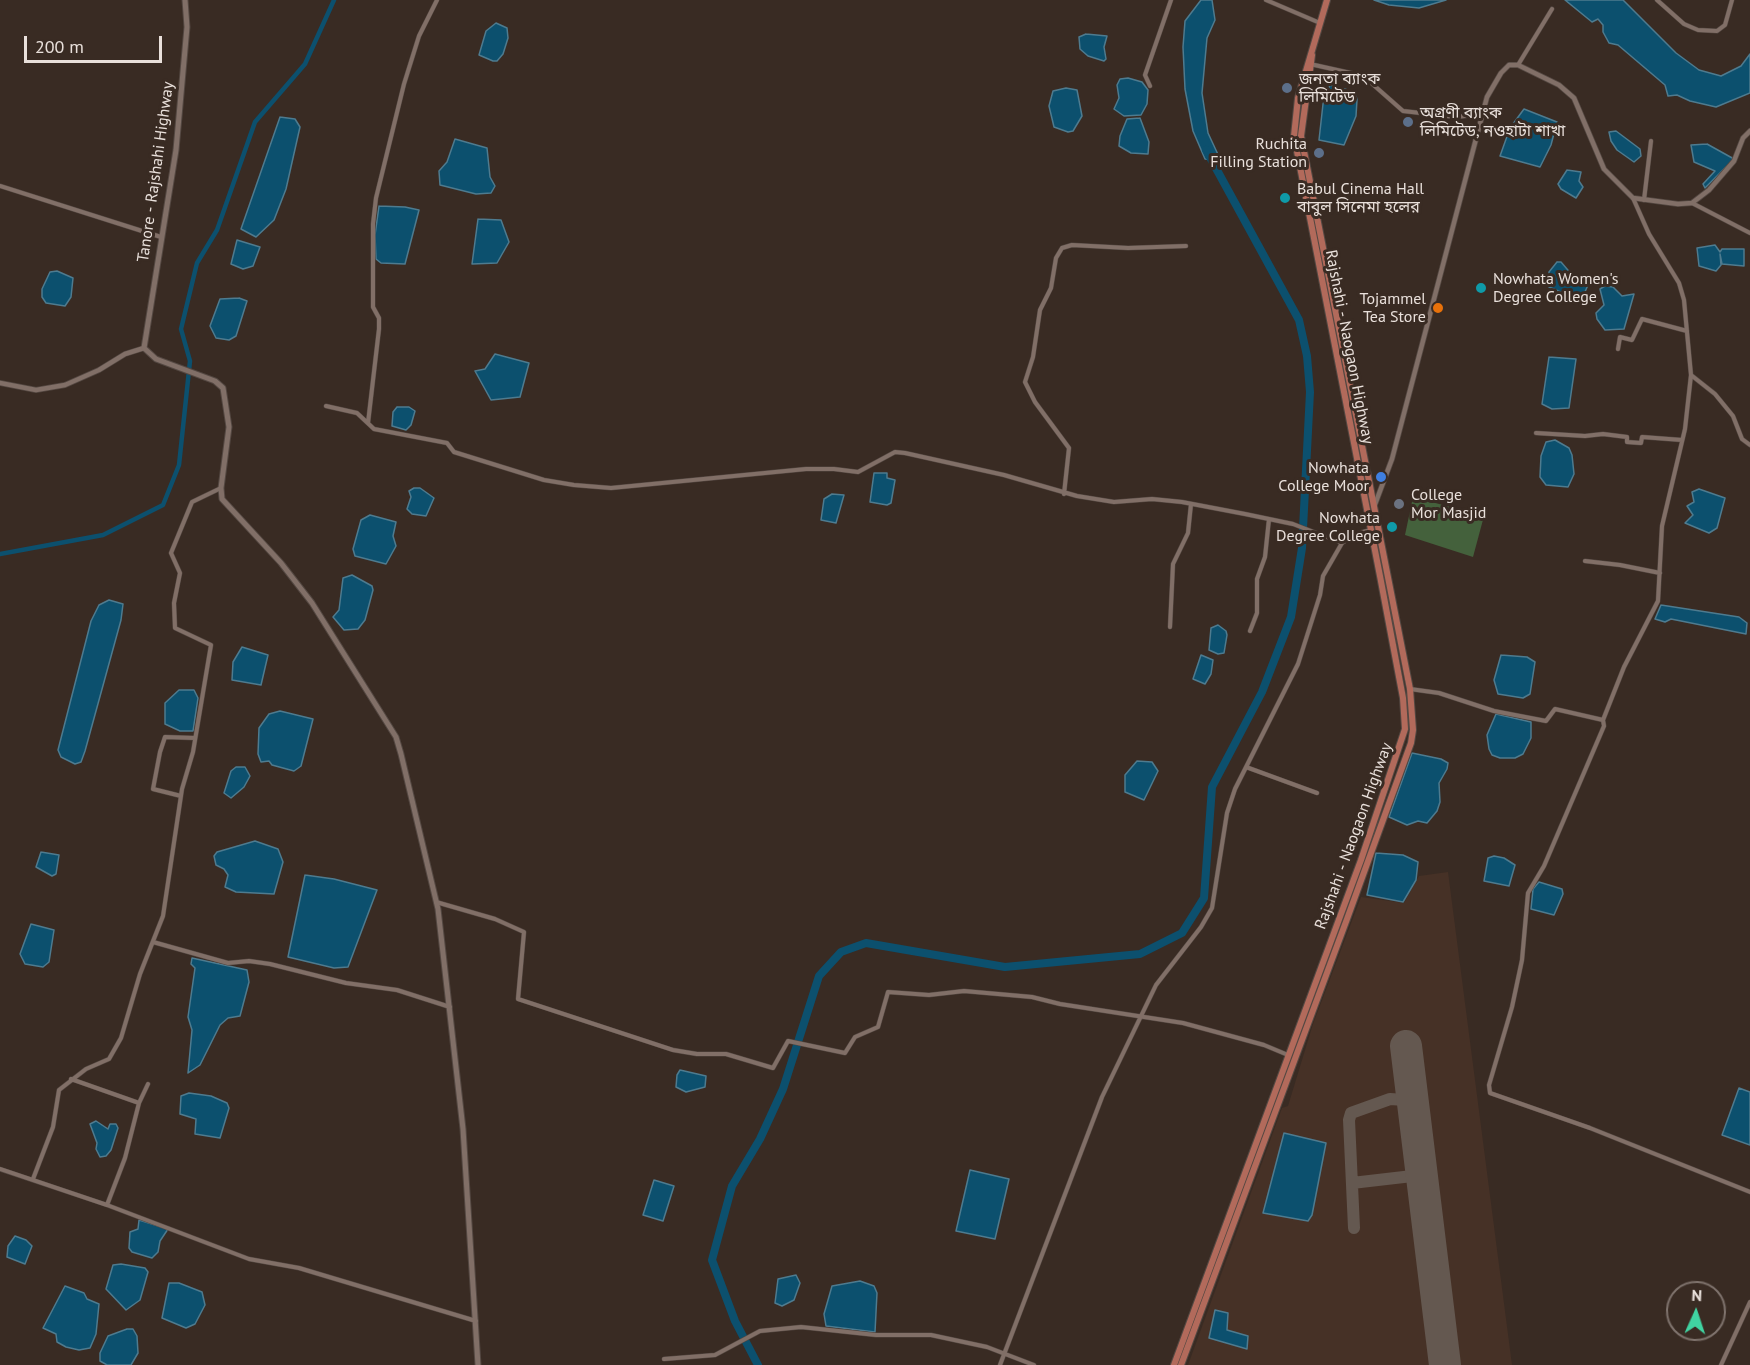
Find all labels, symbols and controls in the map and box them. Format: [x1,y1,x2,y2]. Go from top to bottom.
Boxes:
scale bar [27,24,165,62]
text: 200 m [35,35,84,58]
place label: জনতা ব্যাংক লিমিটেড [1299,69,1380,107]
street label: Tanore - Rajshahi Highway [134,80,178,264]
marker: জনতা ব্যাংক লিমিটেড [1280,81,1294,95]
place label: অগ্রণী ব্যাংক লিমিটেড, নওহাটা শাখা [1420,103,1565,141]
marker: অগ্রণী ব্যাংক লিমিটেড, নওহাটা শাখা [1401,115,1415,129]
place label: Ruchita Filling Station [1210,134,1307,172]
marker: Ruchita Filling Station [1312,146,1326,160]
place label: Babul Cinema Hall বাবুল সিনেমা হলের [1297,179,1424,217]
marker: Babul Cinema Hall বাবুল সিনেমা হলের [1278,191,1292,205]
street label: Rajshahi - Naogaon Highway [1321,248,1377,446]
place label: Nowhata Women's Degree College [1493,269,1619,307]
marker: Nowhata Women's Degree College [1474,281,1488,295]
place label: Tojammel Tea Store [1360,289,1426,327]
marker: Tojammel Tea Store [1431,301,1445,315]
place label: Nowhata College Moor [1278,458,1369,496]
marker: Nowhata College Moor [1374,470,1388,484]
place label: College Mor Masjid [1411,485,1486,523]
marker: College Mor Masjid [1392,497,1406,511]
place label: Nowhata Degree College [1276,508,1380,546]
marker: Nowhata Degree College [1385,520,1399,534]
street label: Rajshahi - Naogaon Highway [1311,740,1397,932]
north arrow [1666,1281,1726,1341]
text: N [1691,1285,1703,1305]

